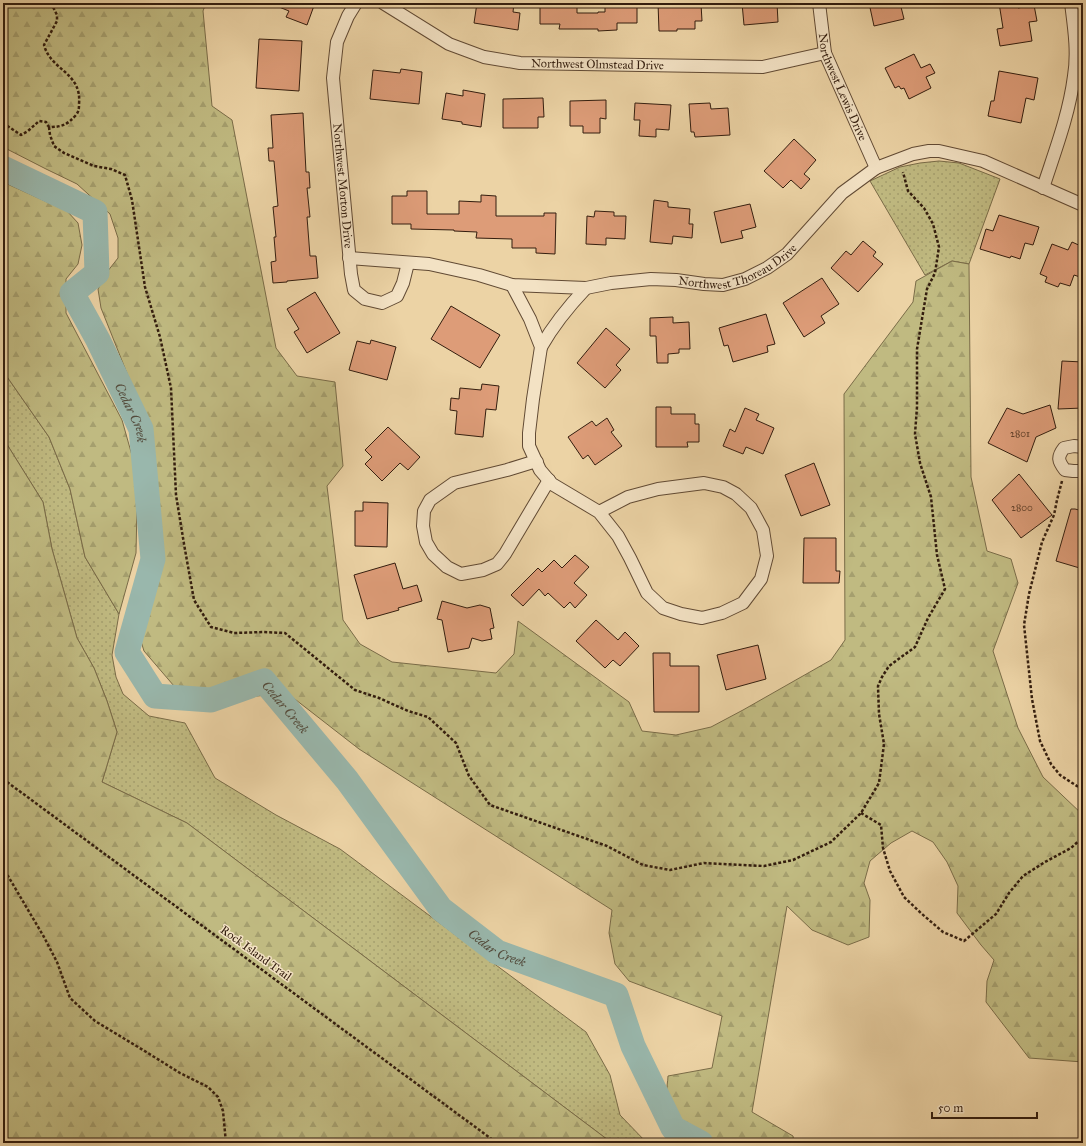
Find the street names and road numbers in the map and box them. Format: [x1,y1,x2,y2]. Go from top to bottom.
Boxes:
street label: Northwest Lewis Drive [816,32,870,143]
street label: Northwest Olmstead Drive [531,56,664,72]
street label: Northwest Morton Drive [330,123,356,249]
street label: Northwest Thoreau Drive [677,241,800,292]
street label: Rock Island Trail [218,922,295,984]

